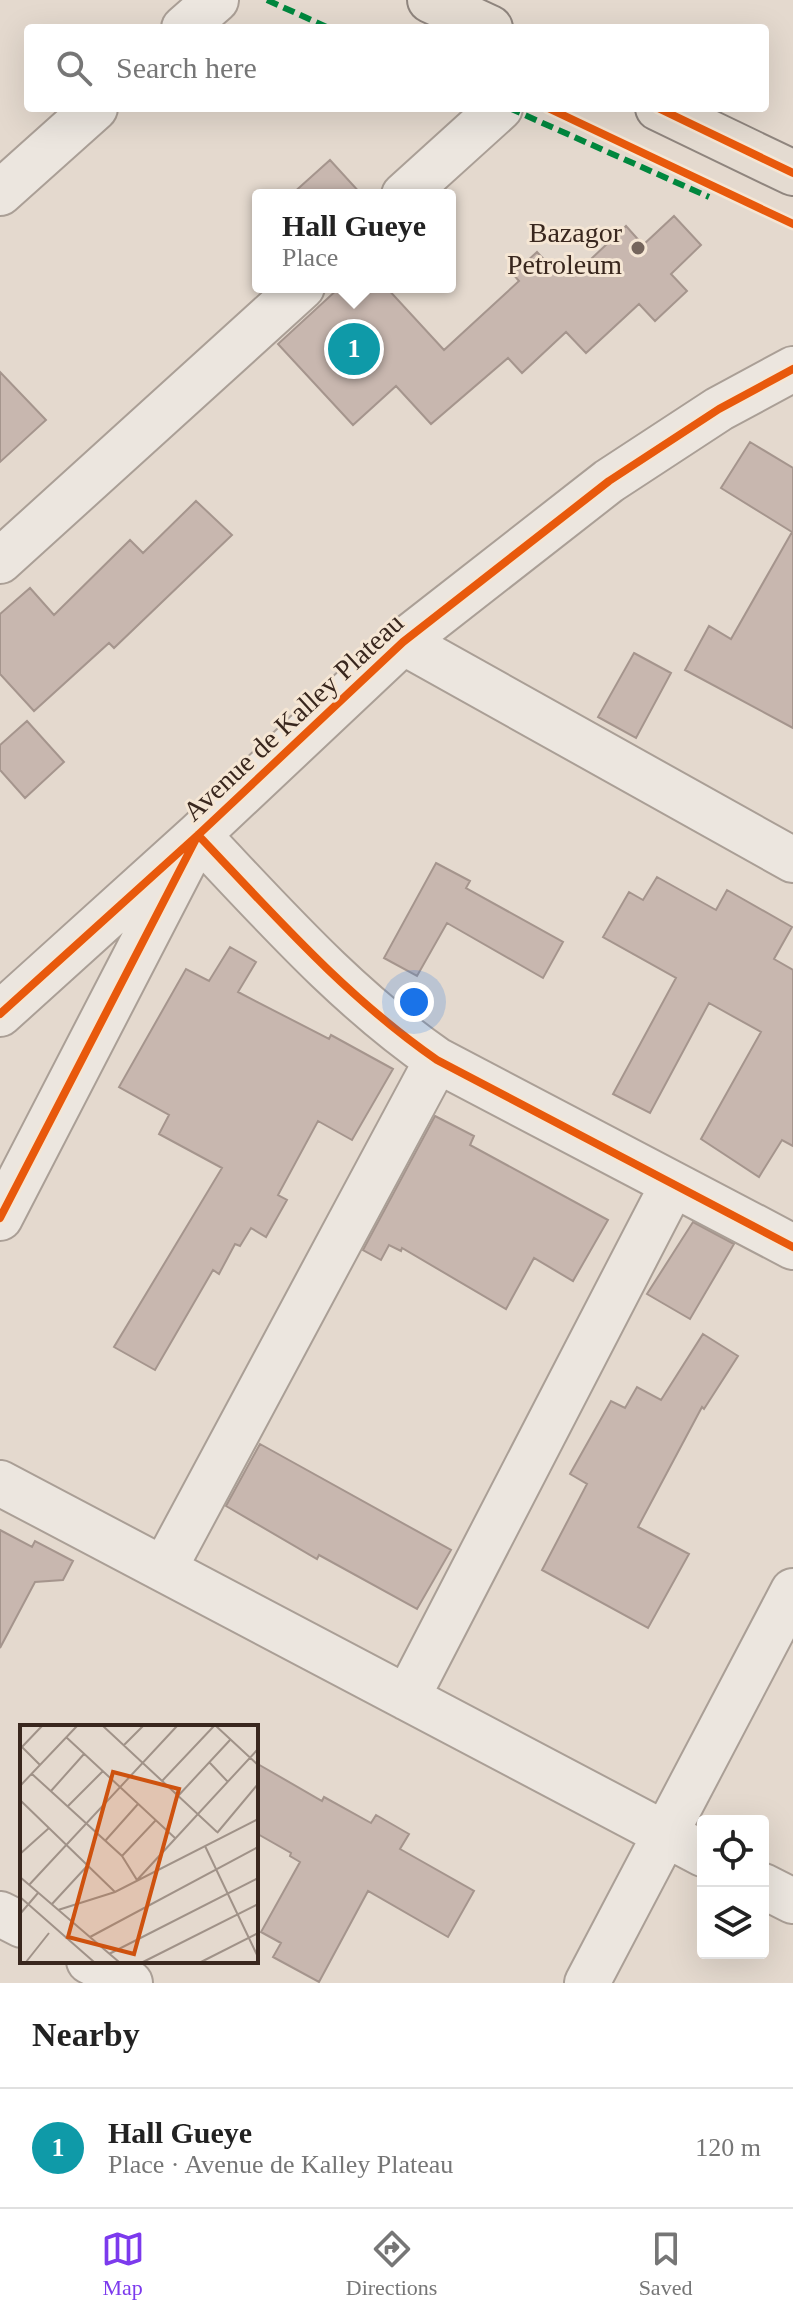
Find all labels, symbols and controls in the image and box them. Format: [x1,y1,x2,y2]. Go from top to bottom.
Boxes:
search box [24,24,769,112]
icon: search [52,46,96,90]
text: Search here [116,51,257,84]
popup [252,189,456,293]
text: Hall Gueye [282,209,426,242]
place label: Bazagor Petroleum [507,217,623,280]
marker: Bazagor Petroleum [629,239,647,257]
text: Place [282,243,338,272]
pin: 1 [328,319,380,379]
street label: Avenue de Kalley Plateau [177,607,409,827]
your location [394,982,434,1022]
inset map [20,1725,258,1963]
map controls [697,1815,769,1959]
button: locate [697,1815,769,1887]
button: layers [697,1887,769,1959]
text: Nearby [32,2016,140,2053]
text: Hall Gueye [108,2116,252,2149]
text: 1 [52,2133,65,2162]
text: 120 m [695,2133,761,2162]
text: Place · Avenue de Kalley Plateau [108,2150,453,2179]
tab: Map [101,2227,145,2301]
tab: Directions [346,2227,437,2301]
tab: Saved [639,2227,692,2301]

